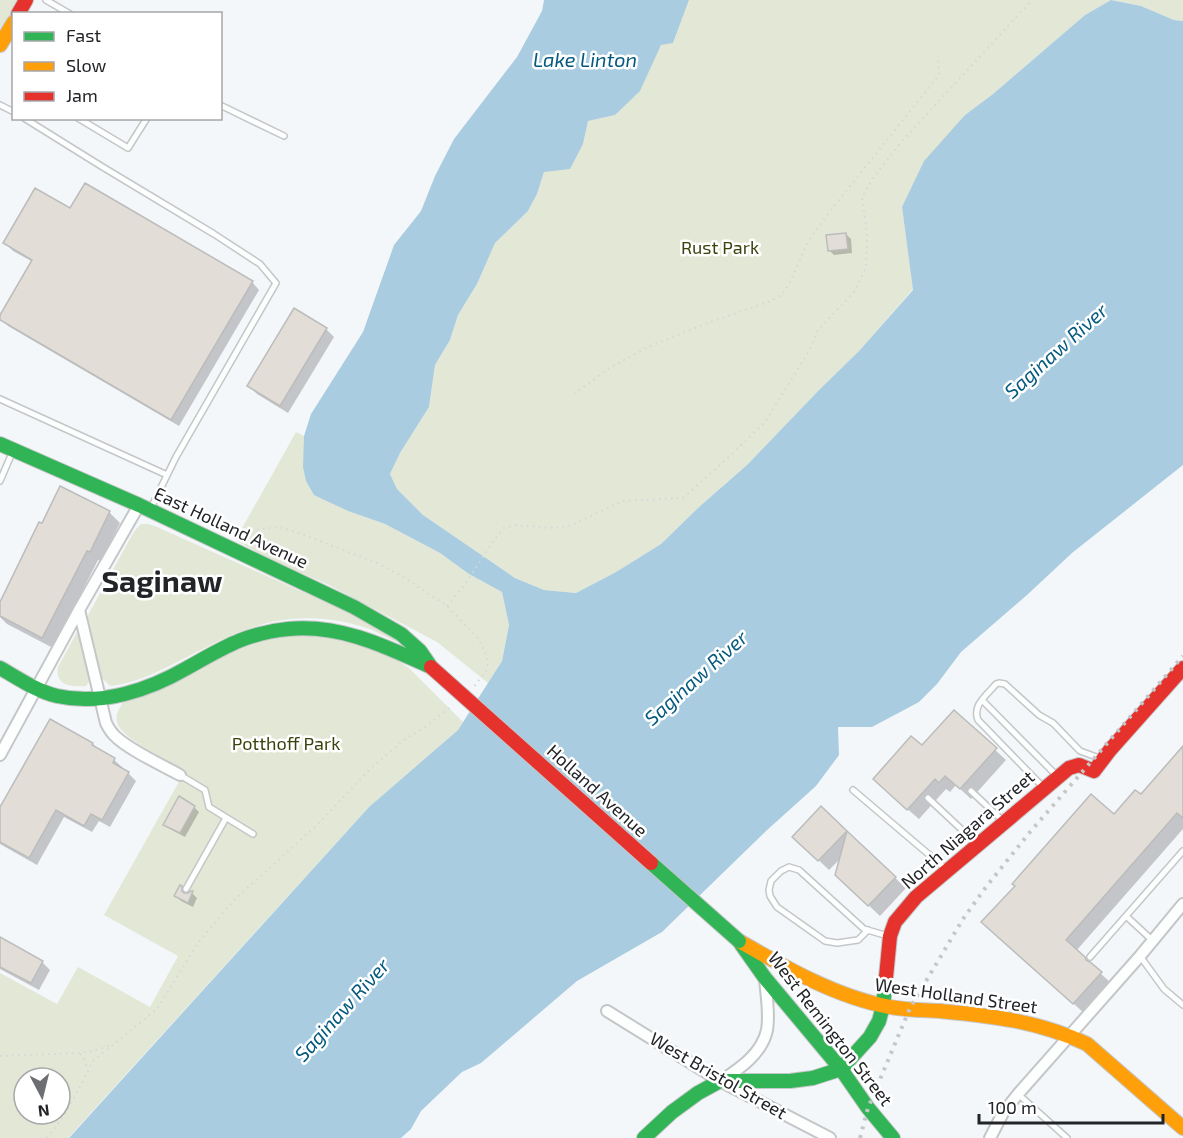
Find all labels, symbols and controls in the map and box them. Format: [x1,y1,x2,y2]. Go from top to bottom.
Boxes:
legend [12,12,222,120]
text: Fast [66,24,101,46]
water label: Lake Linton [533,47,637,71]
text: Slow [66,54,107,76]
text: Jam [66,84,98,106]
park label: Rust Park [681,236,759,258]
water label: Saginaw River [999,297,1112,403]
street label: East Holland Avenue [151,482,312,572]
district label: Saginaw [101,562,223,598]
water label: Saginaw River [639,624,752,730]
park label: Potthoff Park [232,732,340,754]
street label: Holland Avenue [543,739,652,841]
street label: North Niagara Street [896,765,1039,893]
street label: West Remington Street [764,947,898,1110]
water label: Saginaw River [289,952,394,1066]
street label: West Holland Street [873,973,1039,1017]
street label: West Bristol Street [646,1027,791,1123]
north arrow [12,1066,72,1126]
scale bar [979,1087,1164,1125]
text: 100 m [988,1096,1037,1118]
text: N [37,1101,51,1122]

